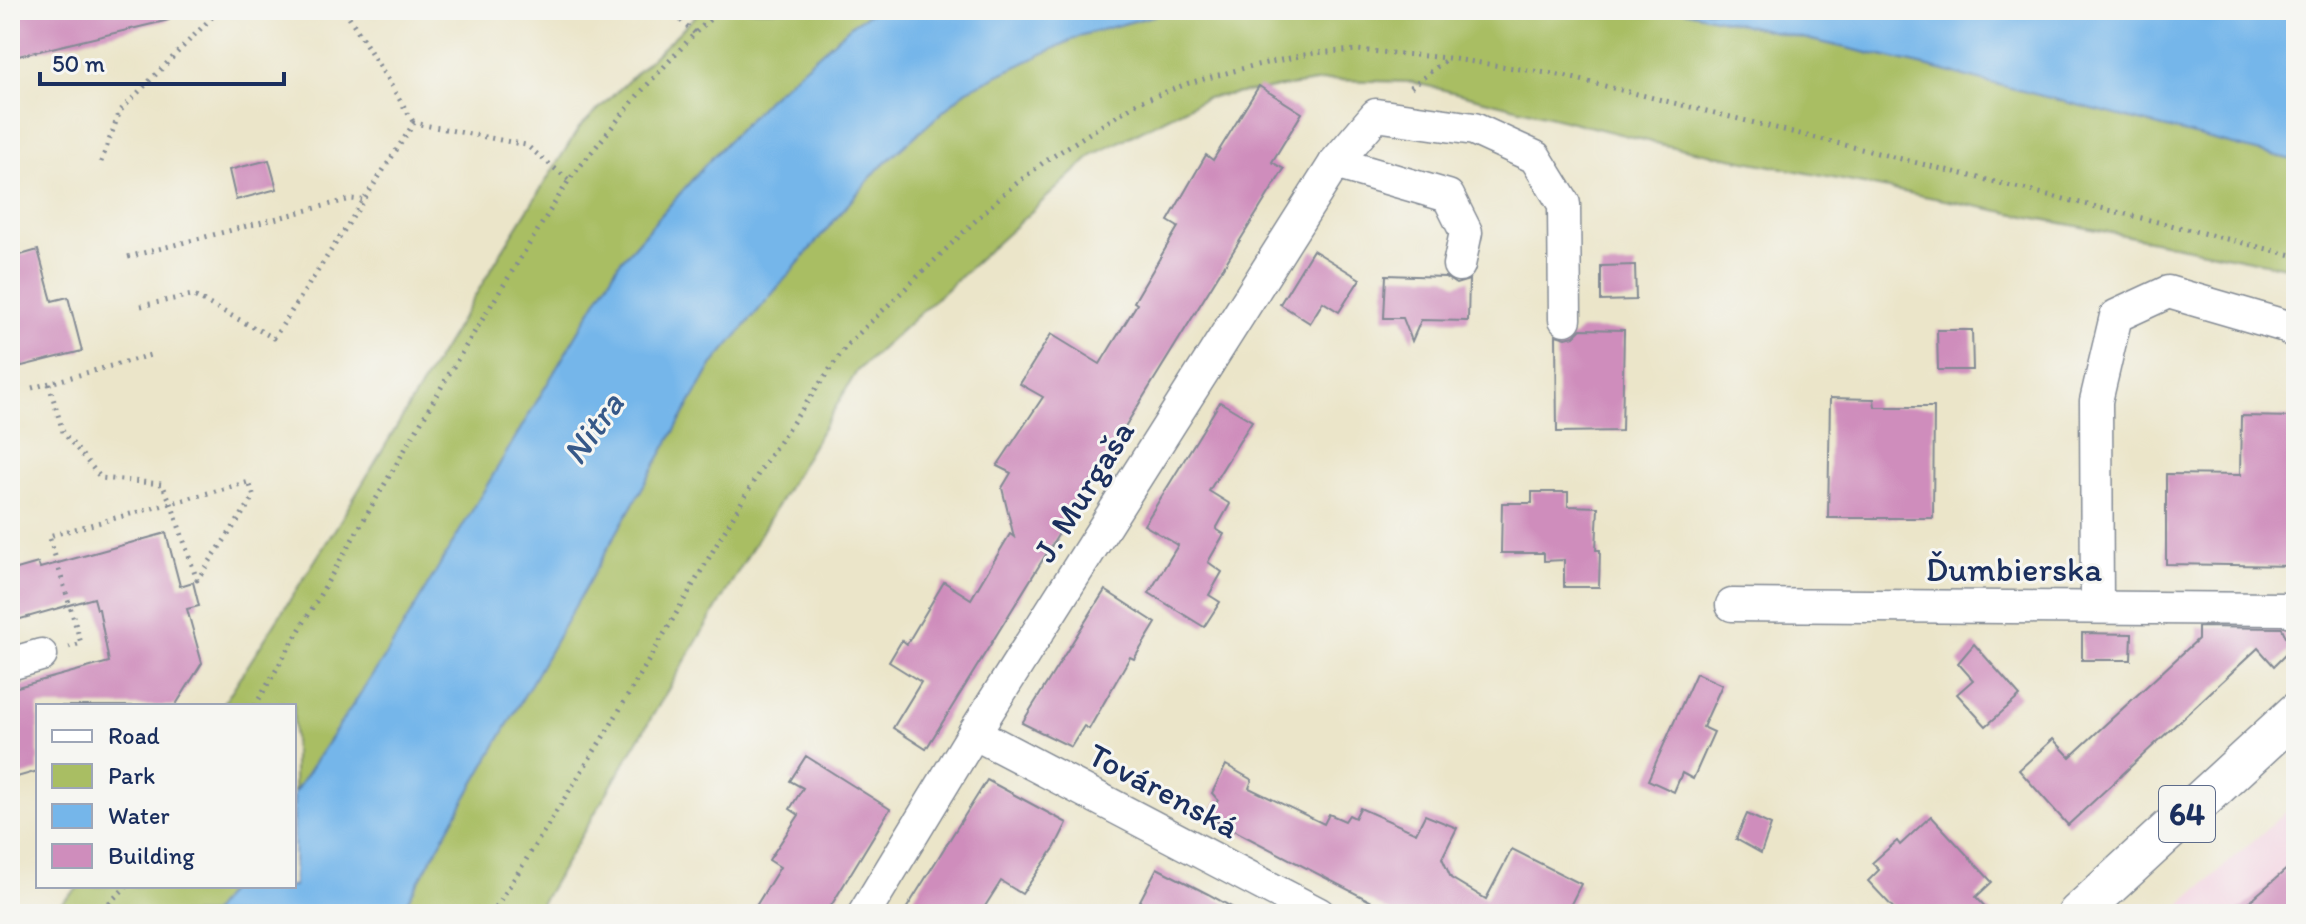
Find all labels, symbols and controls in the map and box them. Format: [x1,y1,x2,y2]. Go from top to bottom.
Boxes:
scale bar [40,36,284,86]
text: 50 m [52,49,105,78]
water label: Nitra [552,383,633,473]
street label: J. Murgaša [1024,413,1143,570]
street label: Ďumbierska [1926,549,2102,590]
legend [36,704,296,888]
text: Road [108,721,160,750]
street label: Továrenská [1081,734,1246,847]
text: Park [108,761,155,790]
road number: 64 [2159,786,2215,842]
text: Water [108,801,170,830]
text: Building [108,841,195,870]

